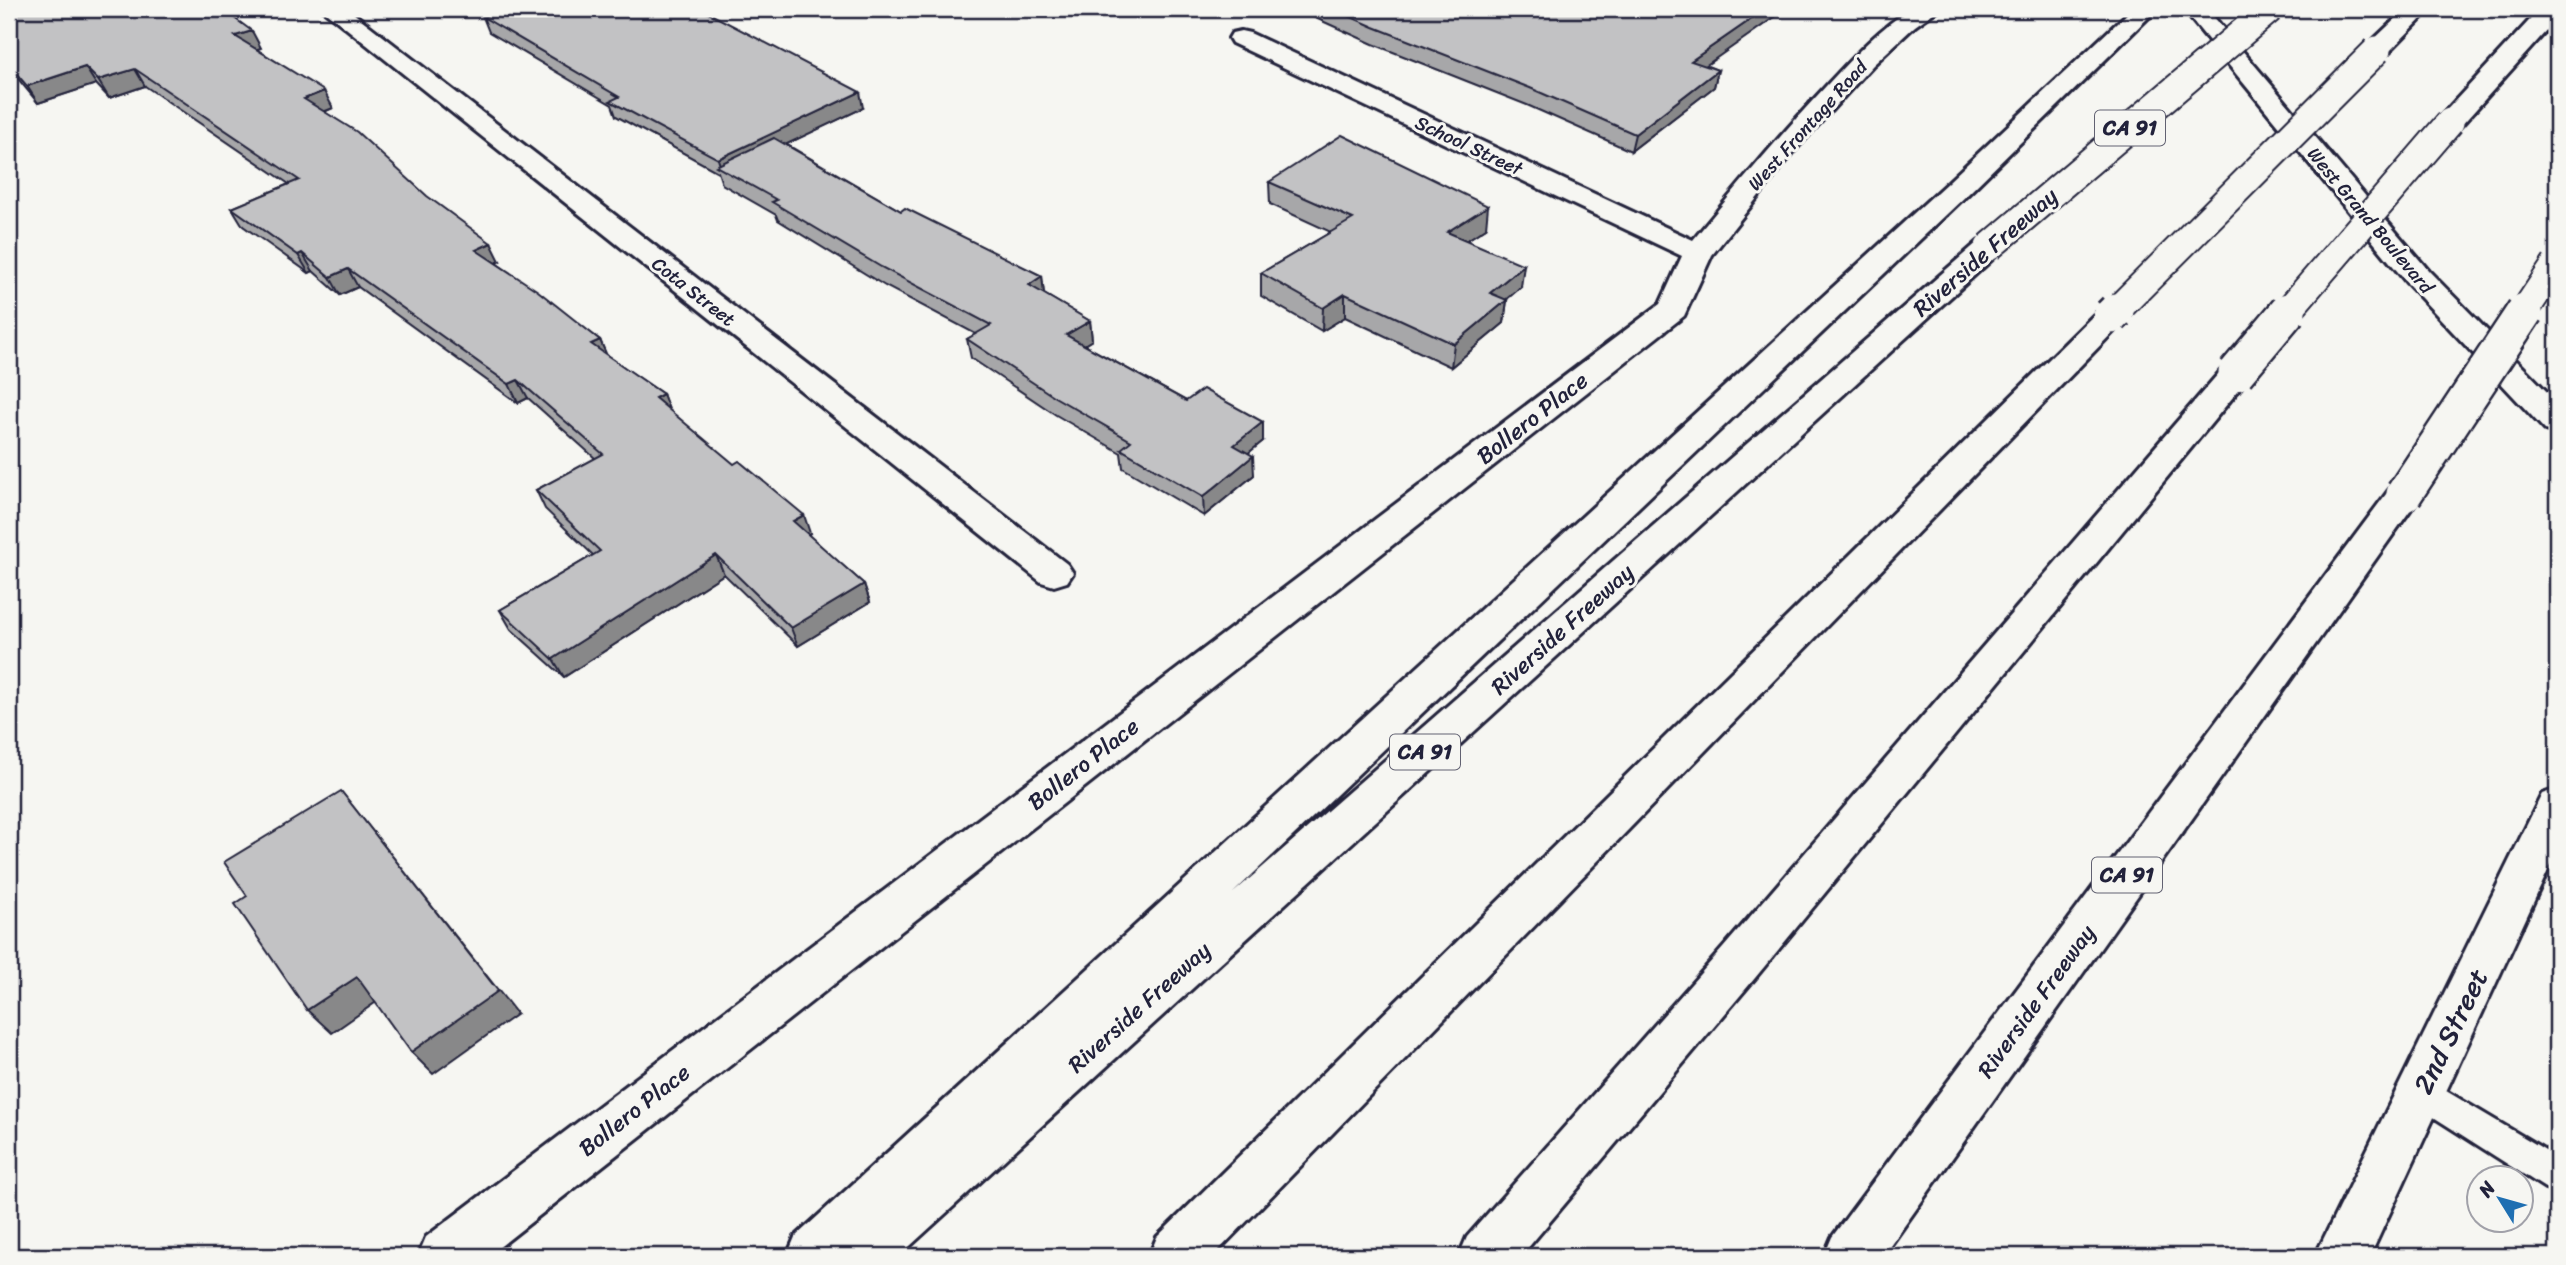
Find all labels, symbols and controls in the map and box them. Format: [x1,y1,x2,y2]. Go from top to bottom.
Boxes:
street label: West Frontage Road [1739,51,1877,199]
street label: School Street [1409,106,1529,185]
road number: CA 91 [2095,110,2165,146]
street label: West Grand Boulevard [2299,139,2444,303]
street label: Riverside Freeway [1903,177,2068,328]
street label: Cota Street [644,248,743,335]
street label: Bollero Place [1467,361,1598,476]
street label: Riverside Freeway [1481,553,1644,706]
street label: Bollero Place [1018,707,1149,822]
road number: CA 91 [1390,734,1460,770]
road number: CA 91 [2092,858,2162,892]
street label: Riverside Freeway [1966,915,2107,1087]
street label: Riverside Freeway [1058,931,1221,1084]
street label: 2nd Street [2399,960,2502,1102]
street label: Bollero Place [569,1053,700,1168]
north arrow [2464,1164,2534,1234]
text: N [2469,1173,2504,1205]

